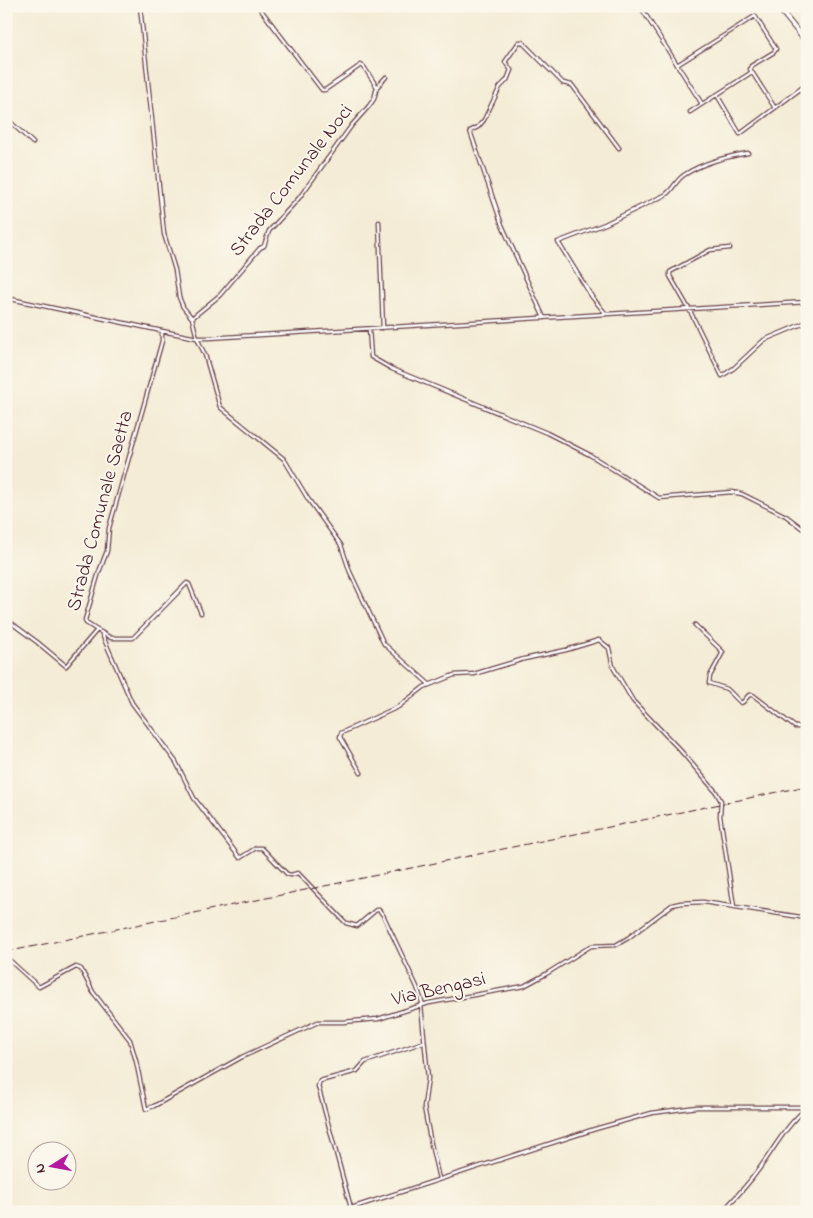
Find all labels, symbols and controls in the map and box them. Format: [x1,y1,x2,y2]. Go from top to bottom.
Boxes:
street label: Strada Comunale Noci [223,99,361,263]
street label: Strada Comunale Saetta [60,407,142,615]
street label: Via Bengasi [388,965,489,1016]
north arrow [28,1140,78,1190]
text: N [30,1162,52,1175]

